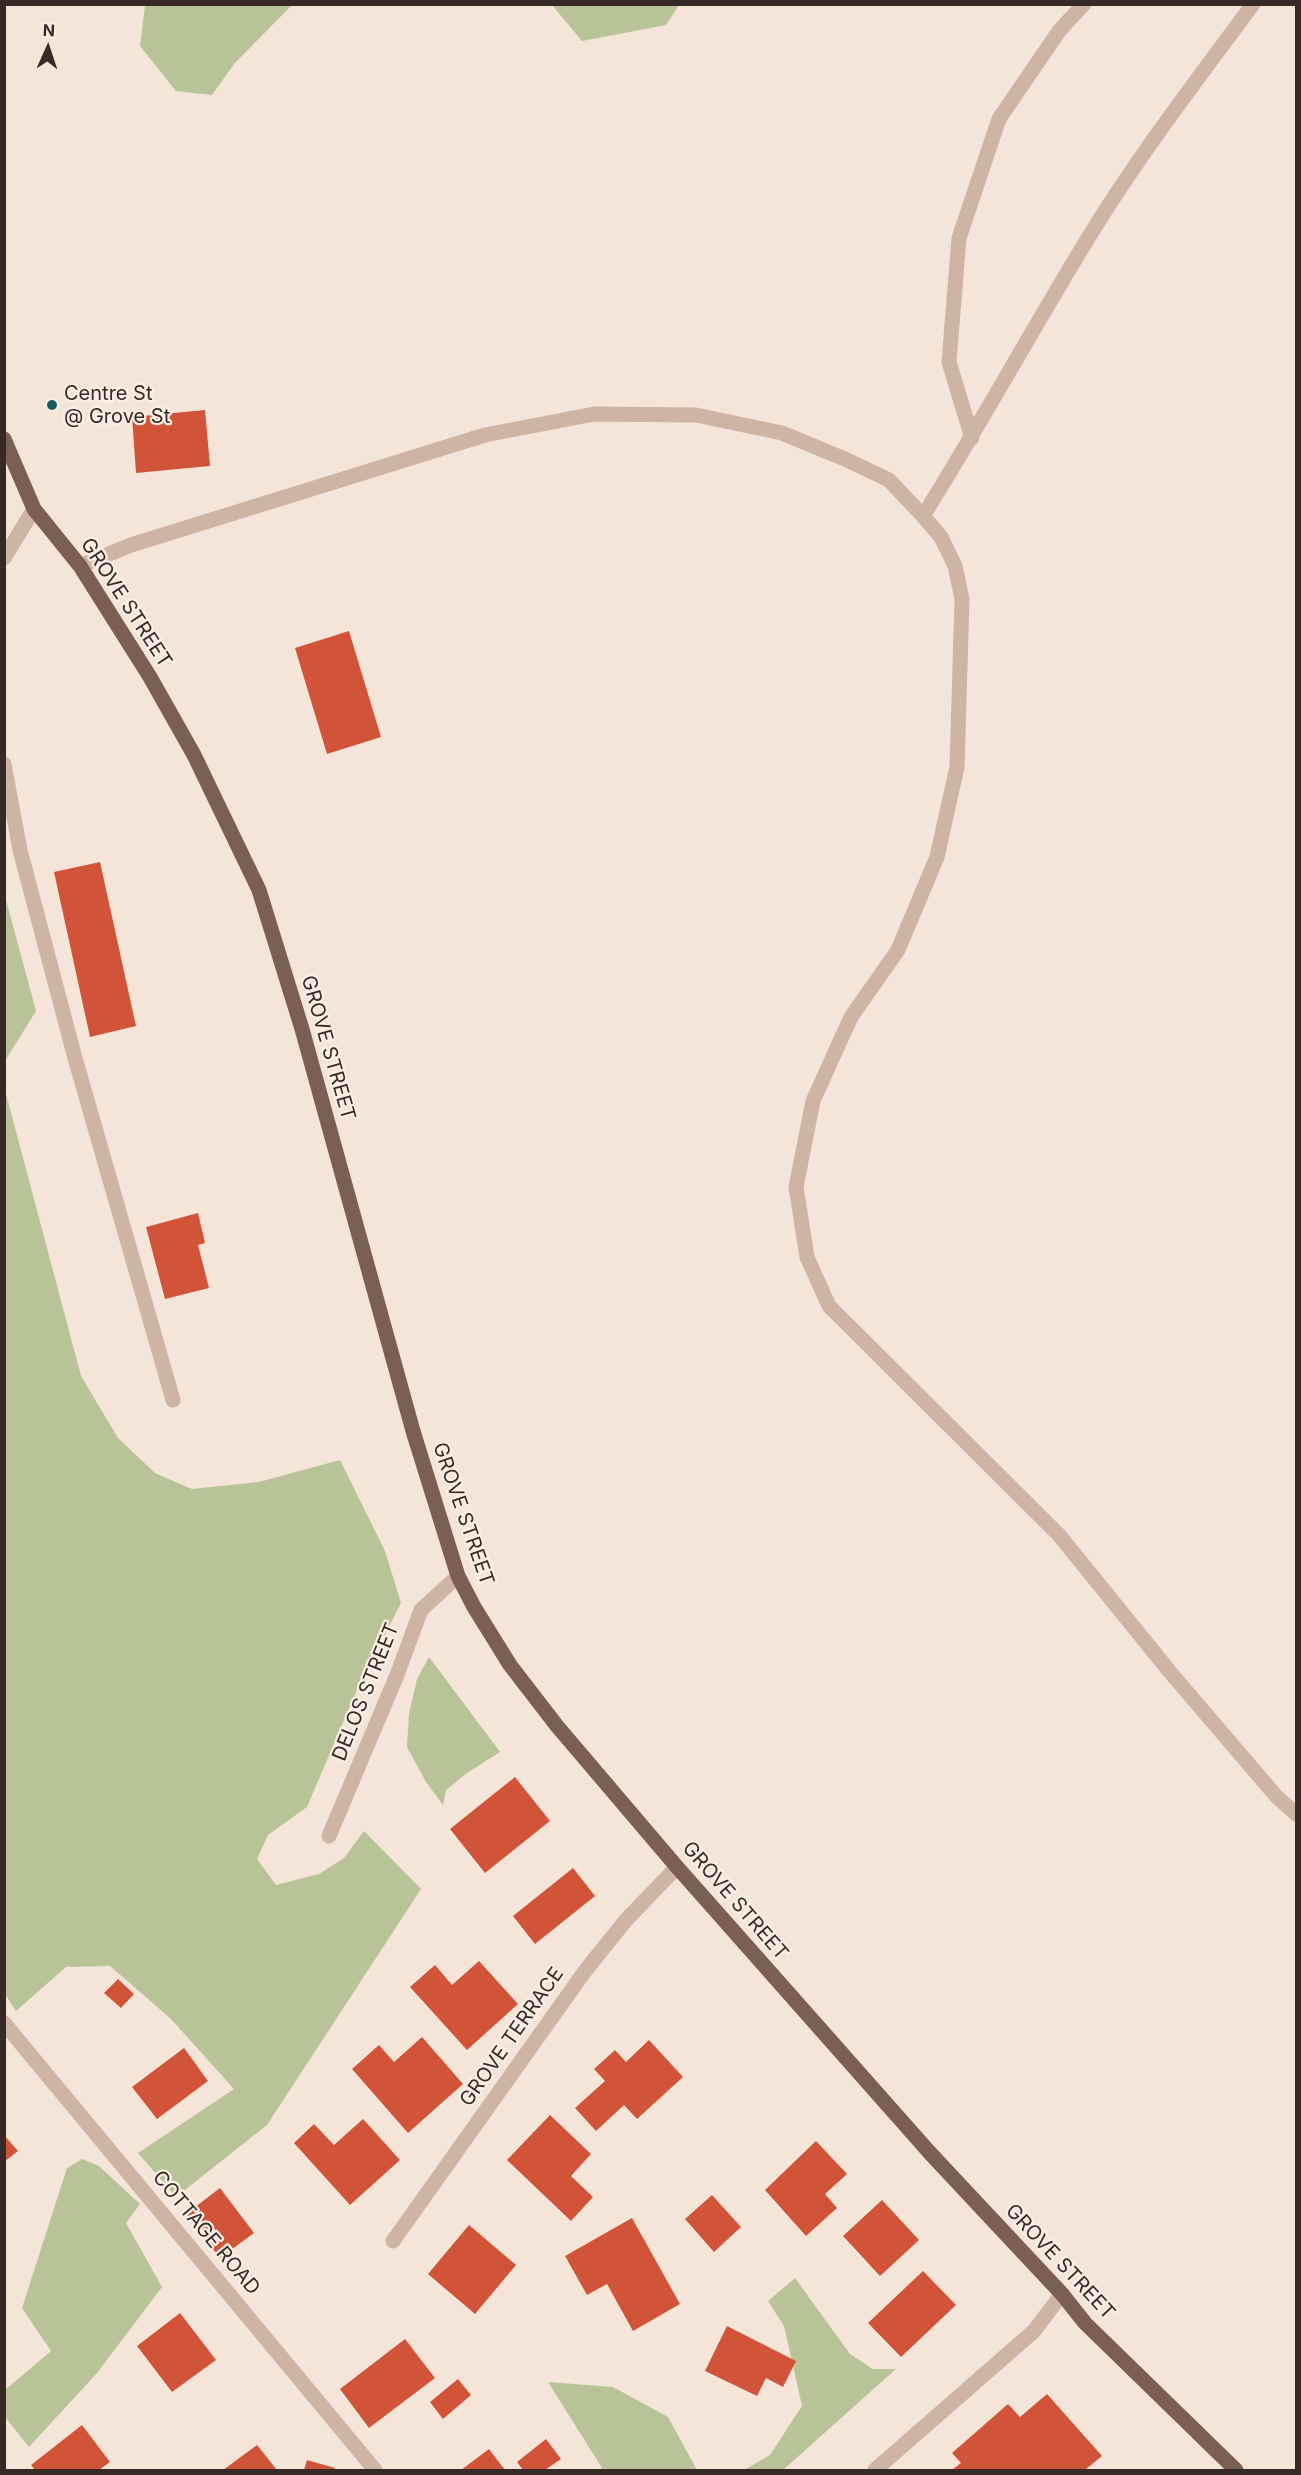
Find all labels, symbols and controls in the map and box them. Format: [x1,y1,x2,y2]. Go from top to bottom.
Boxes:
north arrow [18,18,78,78]
text: N [42,20,56,40]
place label: Centre St @ Grove St [64,382,170,429]
marker: Centre St @ Grove St [45,398,59,412]
street label: GROVE STREET [75,534,177,672]
street label: GROVE STREET [296,973,360,1123]
street label: GROVE STREET [427,1439,499,1589]
street label: DELOS STREET [327,1620,405,1764]
street label: GROVE STREET [677,1837,793,1965]
street label: GROVE TERRACE [455,1963,569,2111]
street label: COTTAGE ROAD [147,2166,265,2300]
street label: GROVE STREET [1000,2199,1120,2325]

